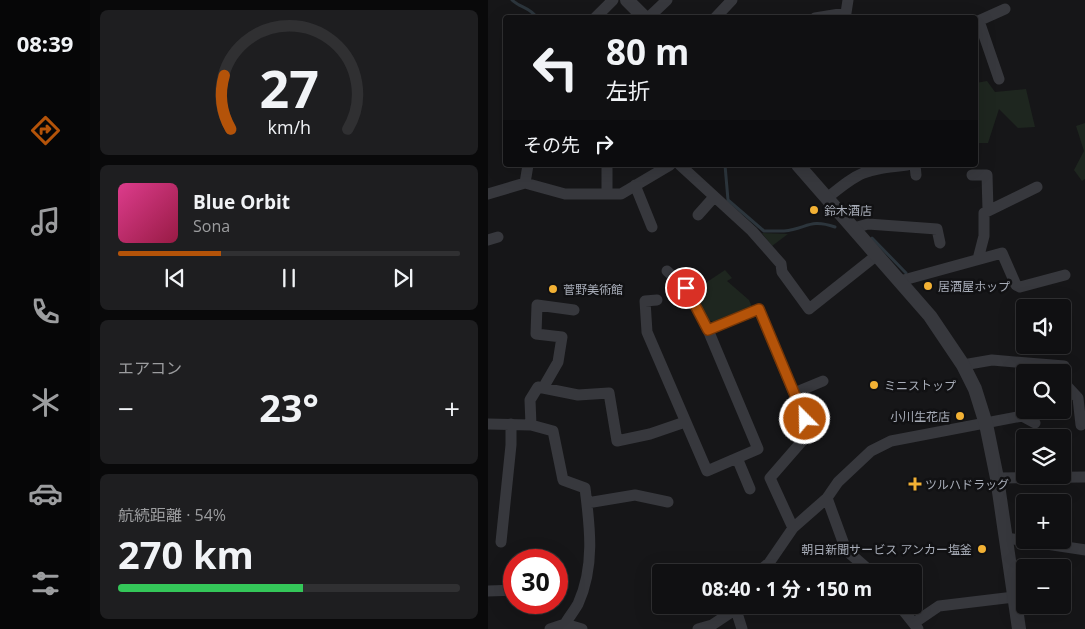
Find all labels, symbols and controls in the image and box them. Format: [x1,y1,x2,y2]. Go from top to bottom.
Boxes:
text: 08:39 [17,28,73,58]
text: 80 m [606,28,689,75]
icon: left [523,35,588,100]
text: 27 [259,52,319,123]
text: 左折 [606,75,650,105]
icon: directions [28,113,63,148]
text: km/h [267,115,311,139]
icon: right [590,130,618,158]
text: その先 [523,132,580,158]
text: Blue Orbit [193,189,290,215]
place label: 鈴木酒店 [824,202,872,219]
icon: music [28,204,63,239]
marker: 鈴木酒店 [808,204,820,216]
text: Sona [193,215,230,237]
icon: previous [161,264,189,292]
icon: pause [275,264,303,292]
icon: next [389,264,417,292]
pin [665,267,707,309]
icon: arrive [672,274,700,302]
place label: 居酒屋ホップ [938,278,1010,295]
marker: 居酒屋ホップ [922,280,934,292]
place label: 菅野美術館 [563,281,623,298]
marker: 菅野美術館 [547,283,559,295]
icon: phone [28,294,63,329]
map controls [1016,299,1071,614]
button: sound [1016,299,1071,354]
text: エアコン [118,357,182,379]
button: search [1016,364,1071,419]
place label: ミニストップ [884,377,956,394]
marker: ミニストップ [868,379,880,391]
text: 23° [259,381,319,433]
icon: climate [28,385,63,420]
text: − [118,389,134,427]
text: + [444,389,460,427]
position arrow [778,392,830,444]
place label: 小川生花店 [890,408,950,425]
marker: 小川生花店 [954,410,966,422]
button: layers [1016,429,1071,484]
icon: car [28,476,63,511]
place label: ツルハドラッグ [925,476,1009,493]
marker: ツルハドラッグ [909,478,921,490]
button: + [1016,494,1071,549]
text: 航続距離 · 54% [118,504,226,526]
text: 270 km [118,528,254,580]
place label: 朝日新聞サービス アンカー塩釜 [801,541,972,558]
marker: 朝日新聞サービス アンカー塩釜 [976,543,988,555]
speed limit sign: 30 [503,549,568,614]
button: − [1016,559,1071,614]
icon: filters [28,566,63,601]
text: 08:40 · 1 分 · 150 m [702,576,872,602]

